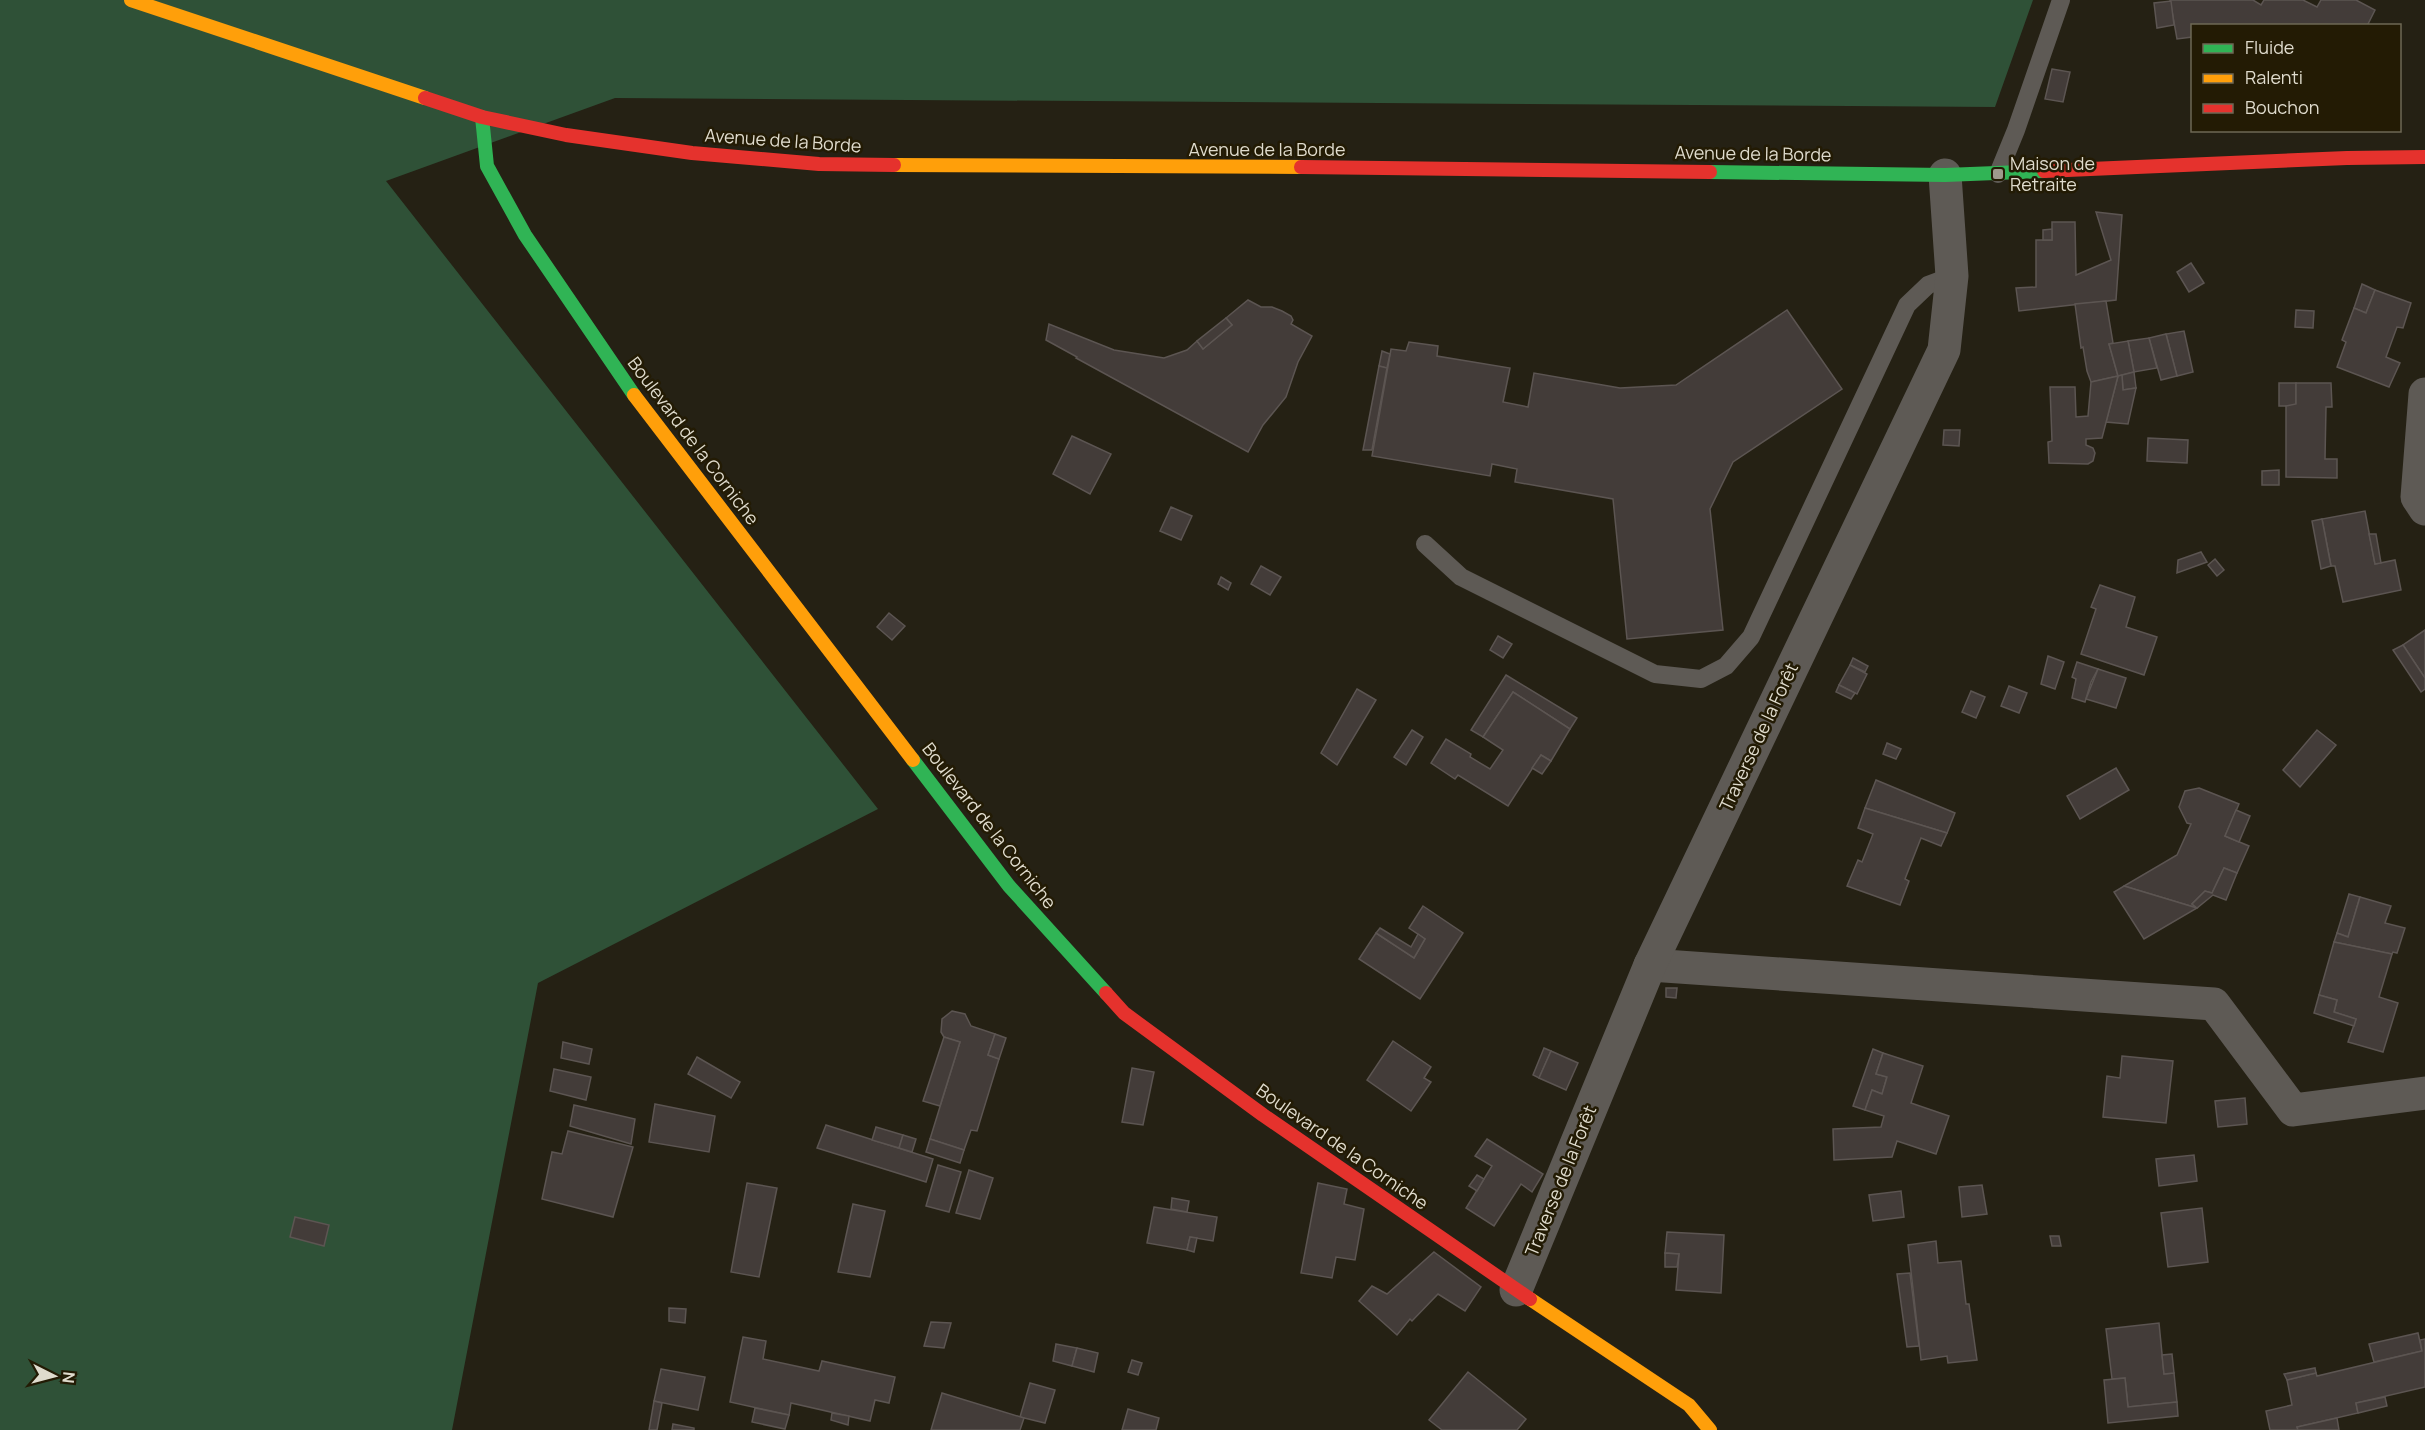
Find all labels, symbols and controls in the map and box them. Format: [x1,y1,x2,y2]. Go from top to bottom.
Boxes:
legend [2191,24,2401,132]
text: Fluide [2245,35,2294,59]
text: Ralenti [2245,65,2303,89]
text: Bouchon [2245,95,2319,119]
street label: Avenue de la Borde [704,123,862,157]
street label: Avenue de la Borde [1189,137,1346,161]
street label: Avenue de la Borde [1674,140,1832,166]
place label: Maison de Retraite [2010,151,2095,196]
marker: Maison de Retraite [1991,167,2005,181]
street label: Boulevard de la Corniche [623,351,765,529]
street label: Traverse de la Forêt [1713,659,1803,815]
street label: Boulevard de la Corniche [917,737,1062,913]
street label: Boulevard de la Corniche [1252,1078,1433,1215]
street label: Traverse de la Forêt [1519,1102,1601,1260]
north arrow [24,1346,84,1406]
text: N [57,1371,80,1384]

